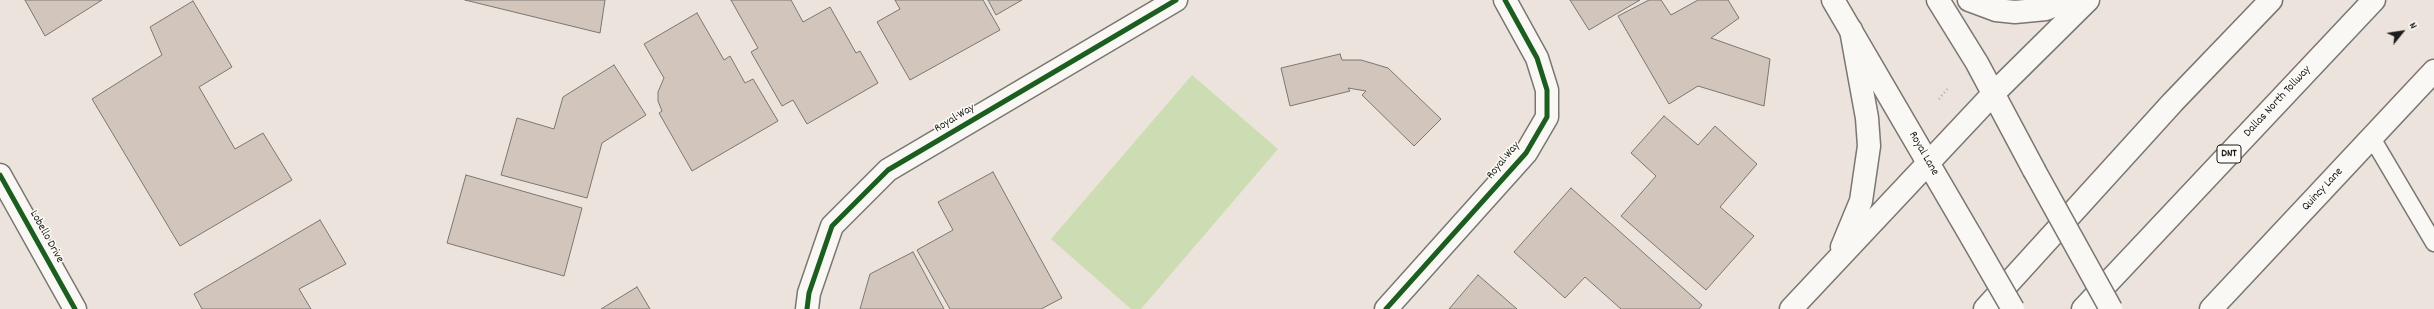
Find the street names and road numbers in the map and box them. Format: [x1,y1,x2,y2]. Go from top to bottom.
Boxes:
street label: Dallas North Tollway [2241,63,2315,141]
street label: Royal Way [932,101,978,137]
street label: Royal Lane [1905,129,1941,179]
street label: Royal Way [1484,139,1524,183]
road number: DNT [2217,145,2241,163]
street label: Quincy Lane [2299,165,2347,215]
street label: Lobello Drive [26,208,66,266]

